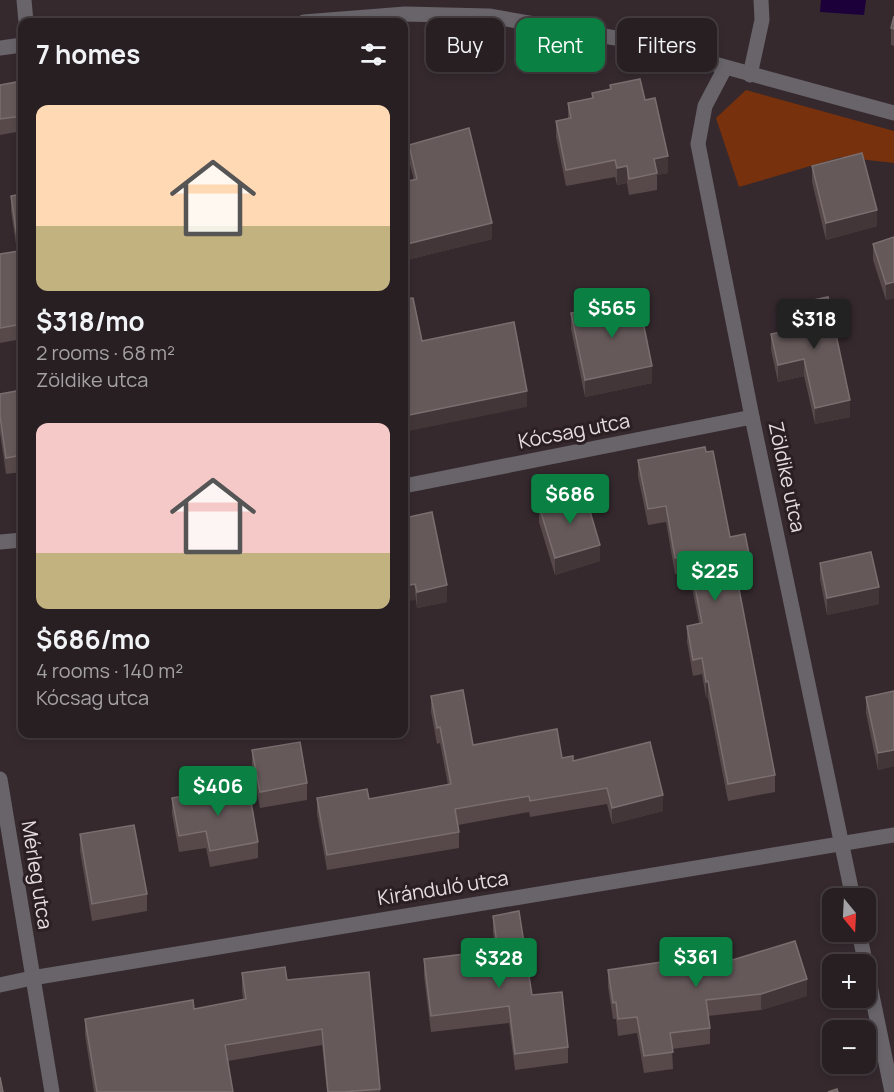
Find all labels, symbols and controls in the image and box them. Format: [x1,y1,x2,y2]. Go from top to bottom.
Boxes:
chip: Buy [426,18,504,72]
chip: Rent [516,18,605,72]
chip: Filters [617,18,717,72]
text: 7 homes [36,36,140,72]
icon: filters [357,38,390,71]
icon: home [159,144,267,252]
pin: $565 [576,288,648,339]
text: $565 [588,294,636,321]
pin: $318 [778,299,850,350]
text: $318/mo [36,303,144,339]
text: $318 [791,305,837,332]
text: 2 rooms · 68 m² [36,339,175,366]
text: Zöldike utca [36,366,148,393]
street label: Kócsag utca [516,406,632,455]
street label: Zöldike utca [763,419,812,535]
icon: home [159,462,267,570]
pin: $686 [534,474,606,525]
text: $686 [545,480,595,507]
pin: $225 [679,551,751,602]
text: $225 [691,557,739,584]
text: $686/mo [36,621,150,657]
text: 4 rooms · 140 m² [36,657,183,684]
text: Kócsag utca [36,684,149,711]
pin: $406 [182,766,254,817]
text: $406 [193,772,243,799]
street label: Mérleg utca [16,819,59,931]
street label: Kiránduló utca [376,864,510,911]
north arrow [822,888,876,942]
map controls [822,888,876,1074]
pin: $361 [660,937,732,988]
pin: $328 [463,938,535,989]
text: $361 [673,943,719,970]
text: $328 [475,944,523,971]
button: + [822,954,876,1008]
button: − [822,1020,876,1074]

